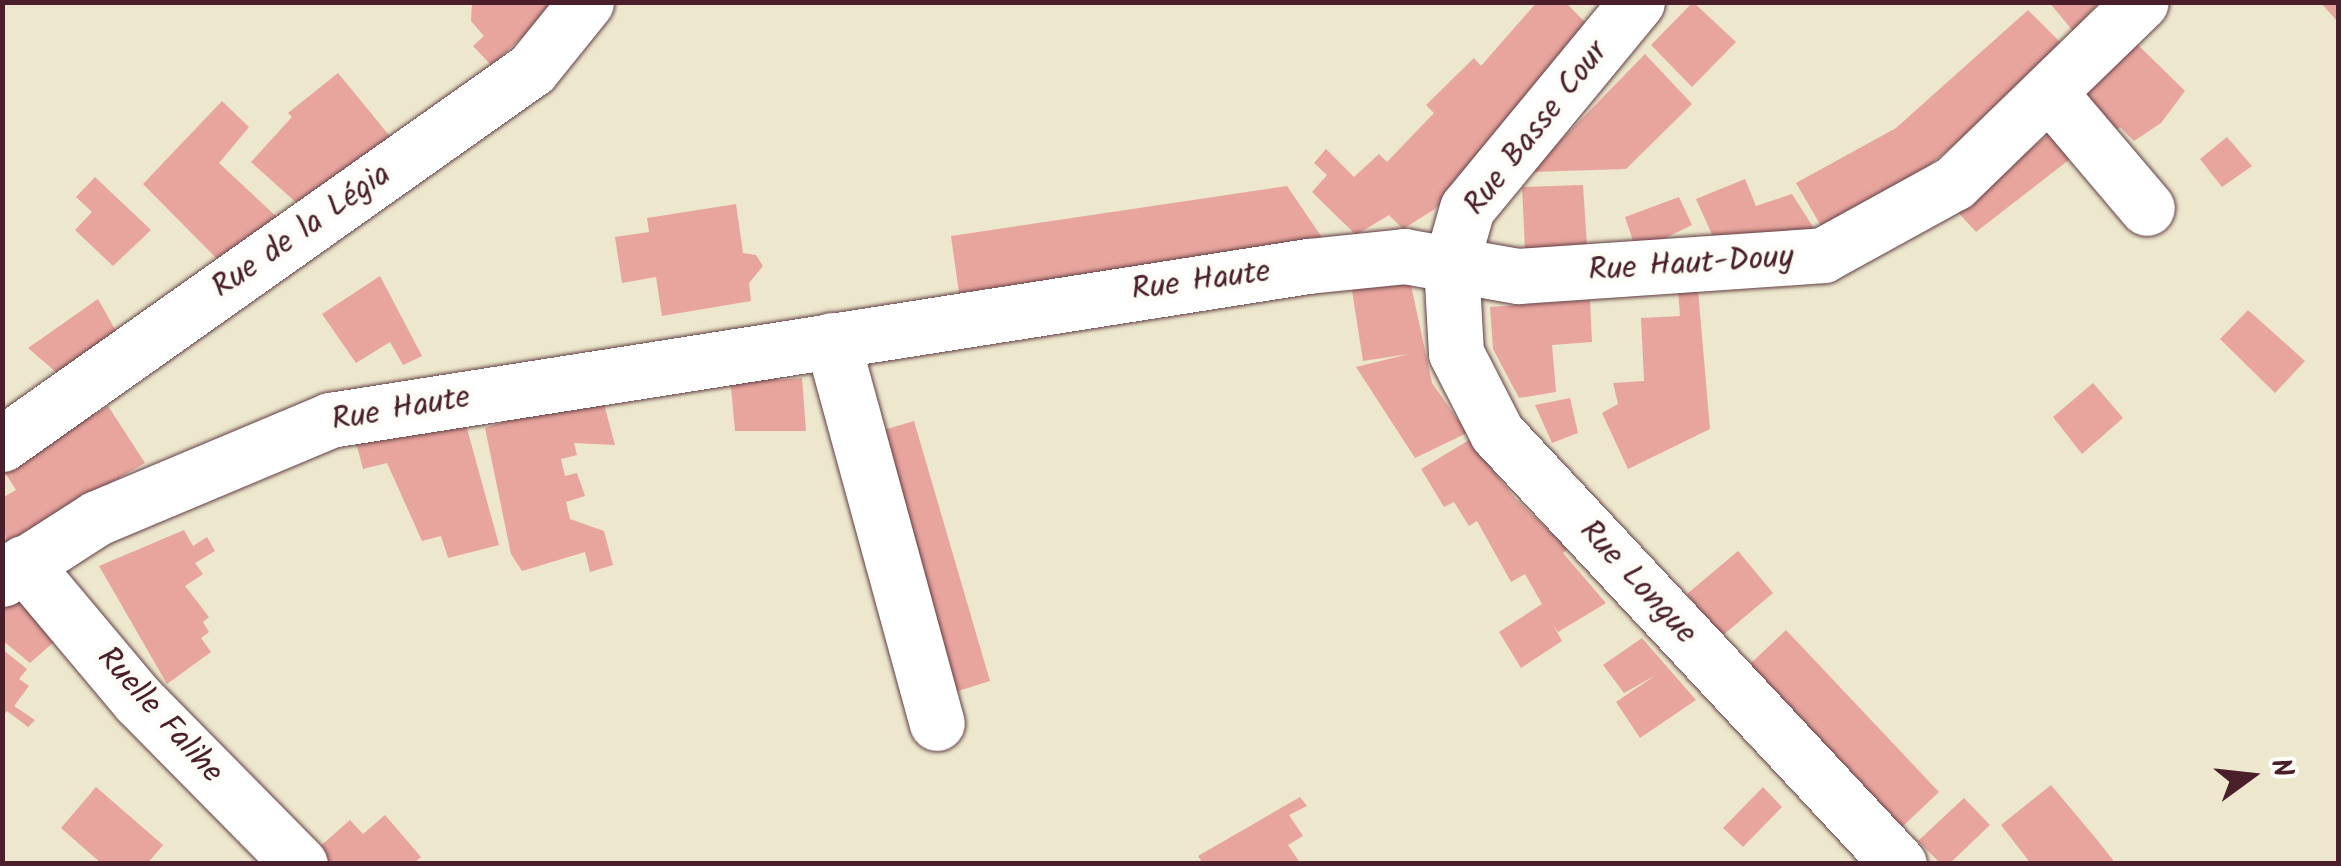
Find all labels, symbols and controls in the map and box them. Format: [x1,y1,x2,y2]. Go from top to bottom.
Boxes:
street label: Rue Basse Cour [1457,34,1617,224]
street label: Rue de la Légia [205,156,399,308]
street label: Rue Haut-Douy [1587,239,1795,291]
street label: Rue Haute [1129,253,1273,311]
street label: Rue Haute [329,379,473,441]
street label: Rue Longue [1570,513,1704,653]
street label: Ruelle Falihe [88,640,230,792]
north arrow [2201,726,2301,826]
text: N [2256,754,2304,782]

